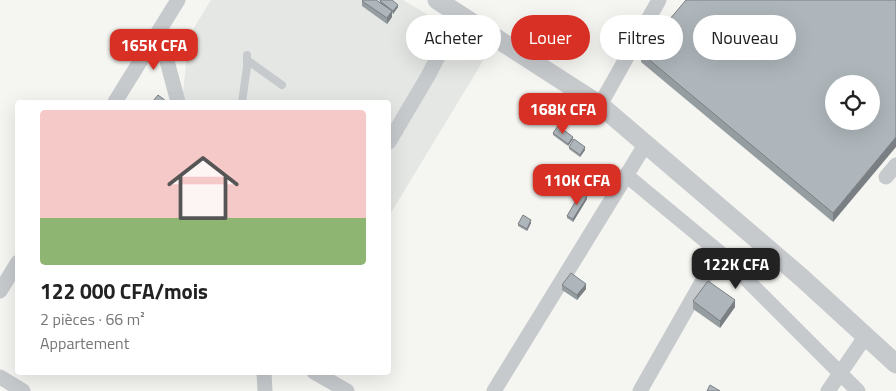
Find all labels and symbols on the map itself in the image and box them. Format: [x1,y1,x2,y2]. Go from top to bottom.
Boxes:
pin: 165K CFA [102,28,206,71]
pin: 168K CFA [511,92,615,135]
pin: 110K CFA [525,164,629,206]
pin: 122K CFA [684,248,788,290]

